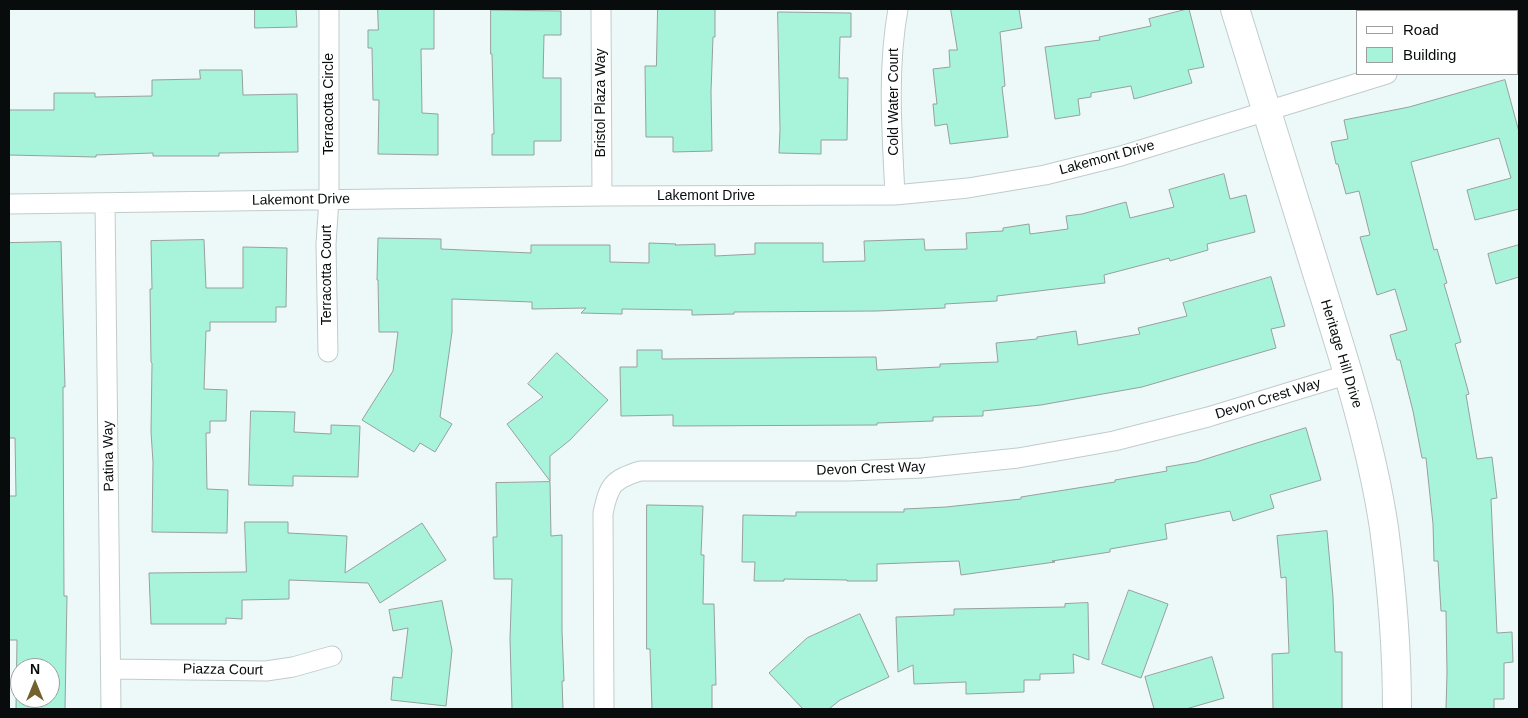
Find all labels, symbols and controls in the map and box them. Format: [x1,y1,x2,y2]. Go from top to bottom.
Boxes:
legend [1356,10,1518,75]
text: Road [1403,21,1439,38]
text: Building [1403,46,1456,63]
street label: Bristol Plaza Way [593,48,609,158]
street label: Cold Water Court [886,48,902,156]
street label: Terracotta Circle [321,53,337,155]
street label: Lakemont Drive [1057,137,1157,179]
street label: Lakemont Drive [657,188,755,204]
street label: Lakemont Drive [252,191,350,209]
street label: Terracotta Court [319,225,335,325]
street label: Heritage Hill Drive [1316,298,1366,410]
street label: Devon Crest Way [1213,375,1323,423]
street label: Patina Way [100,420,118,492]
street label: Devon Crest Way [816,459,926,479]
north arrow [10,658,60,708]
text: N [30,661,40,677]
street label: Piazza Court [183,661,263,679]

